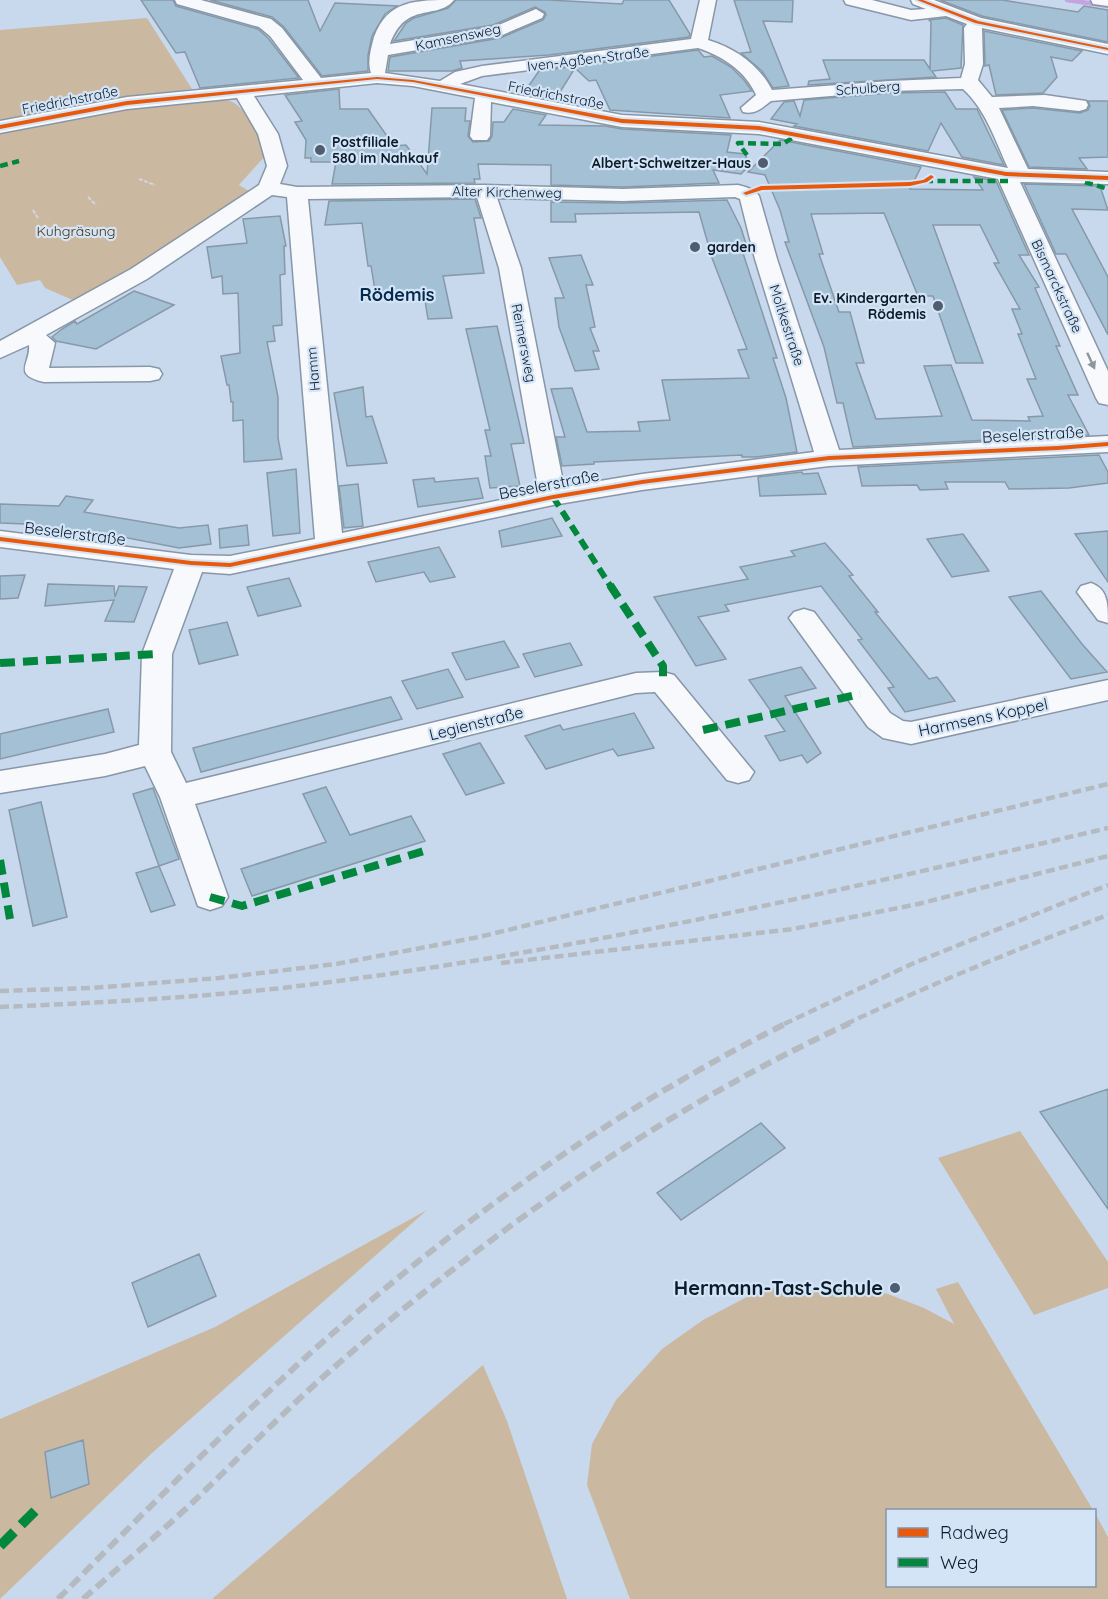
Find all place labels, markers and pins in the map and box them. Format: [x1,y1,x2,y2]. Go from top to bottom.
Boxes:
place label: Postfiliale 580 im Nahkauf [332,133,439,167]
marker: Postfiliale 580 im Nahkauf [313,143,327,157]
place label: Albert-Schweitzer-Haus [592,154,751,172]
marker: Albert-Schweitzer-Haus [756,156,770,170]
place label: garden [707,238,756,256]
marker: garden [688,240,702,254]
place label: Ev. Kindergarten Rödemis [813,289,926,323]
marker: Ev. Kindergarten Rödemis [931,299,945,313]
place label: Hermann-Tast-Schule [674,1275,883,1300]
marker: Hermann-Tast-Schule [888,1281,902,1295]

